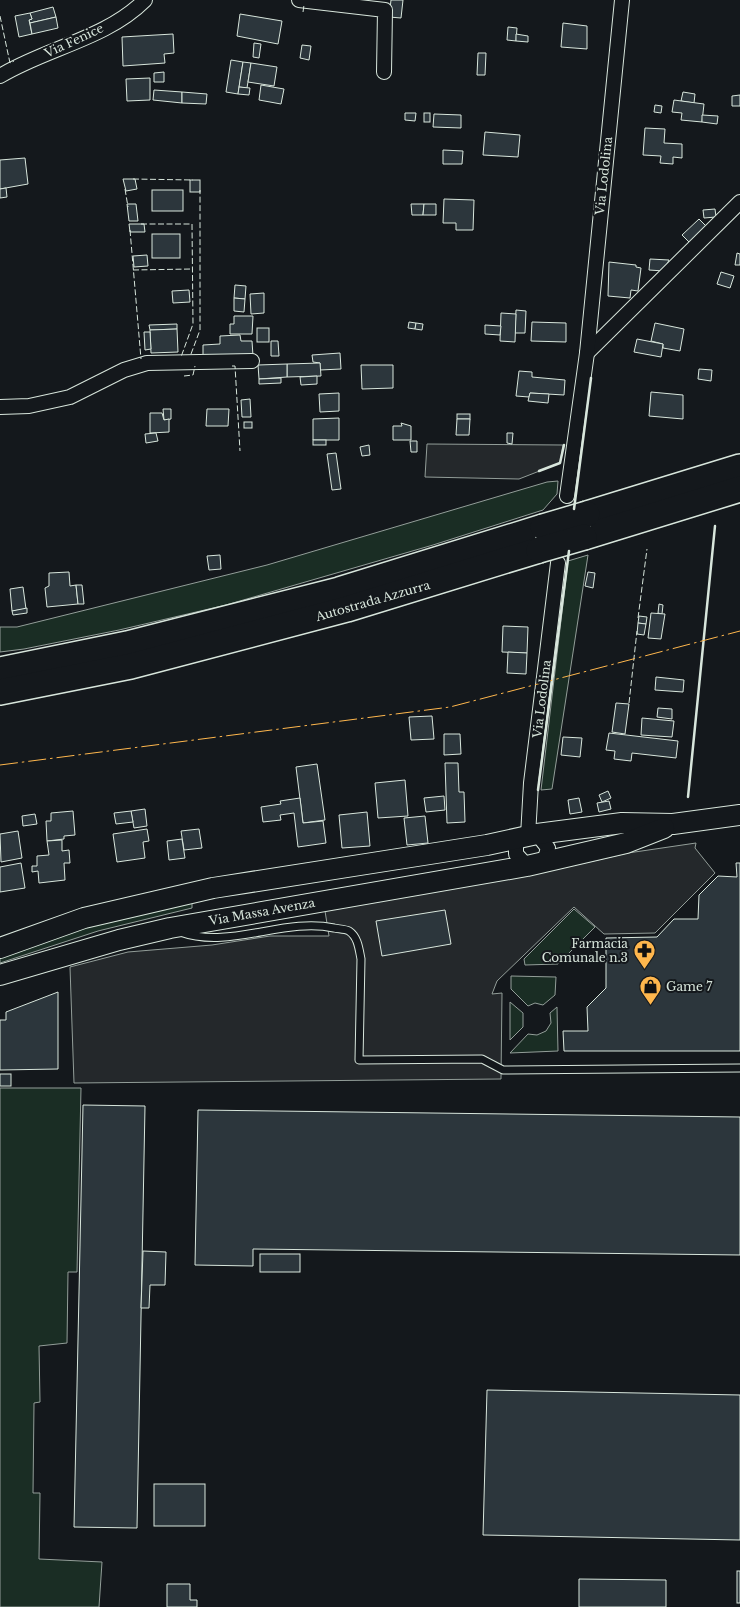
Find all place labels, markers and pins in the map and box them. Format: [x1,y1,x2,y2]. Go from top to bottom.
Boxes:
place label: Farmacia Comunale n.3 [542,936,628,965]
pharmacy icon: Farmacia Comunale n.3 [632,939,656,970]
shop icon: Game 7 [638,975,662,1006]
place label: Game 7 [666,979,713,994]

